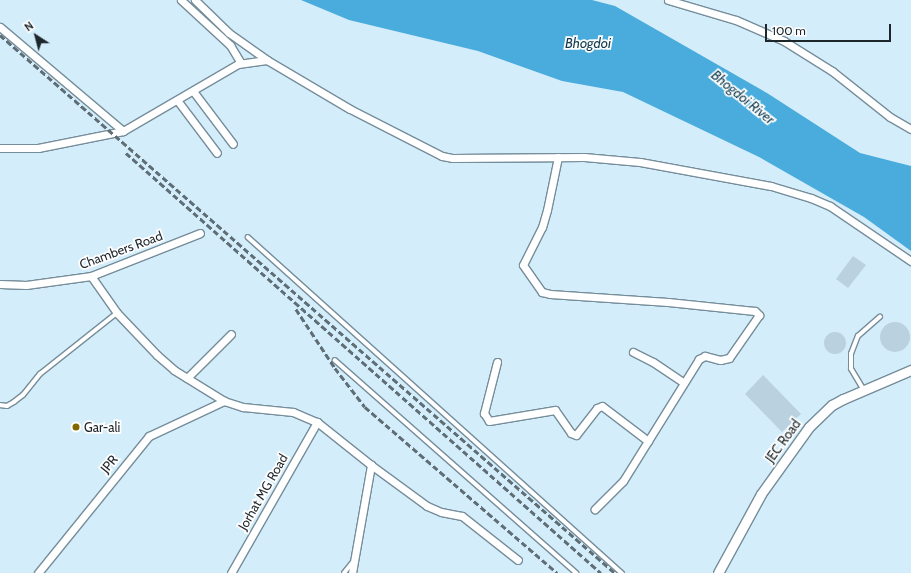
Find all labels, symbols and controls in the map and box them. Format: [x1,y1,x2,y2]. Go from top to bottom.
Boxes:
north arrow [16,16,56,56]
scale bar [767,16,893,42]
text: N [22,18,36,34]
text: 100 m [772,23,806,38]
water label: Bhogdoi [565,35,611,51]
water label: Bhogdoi River [708,66,778,128]
street label: Chambers Road [77,228,165,272]
street label: JEC Road [762,416,804,466]
place label: Gar-ali [84,419,120,435]
marker: Gar-ali [71,422,81,432]
street label: Jorhat MG Road [235,451,291,533]
street label: JPR [97,452,121,476]

